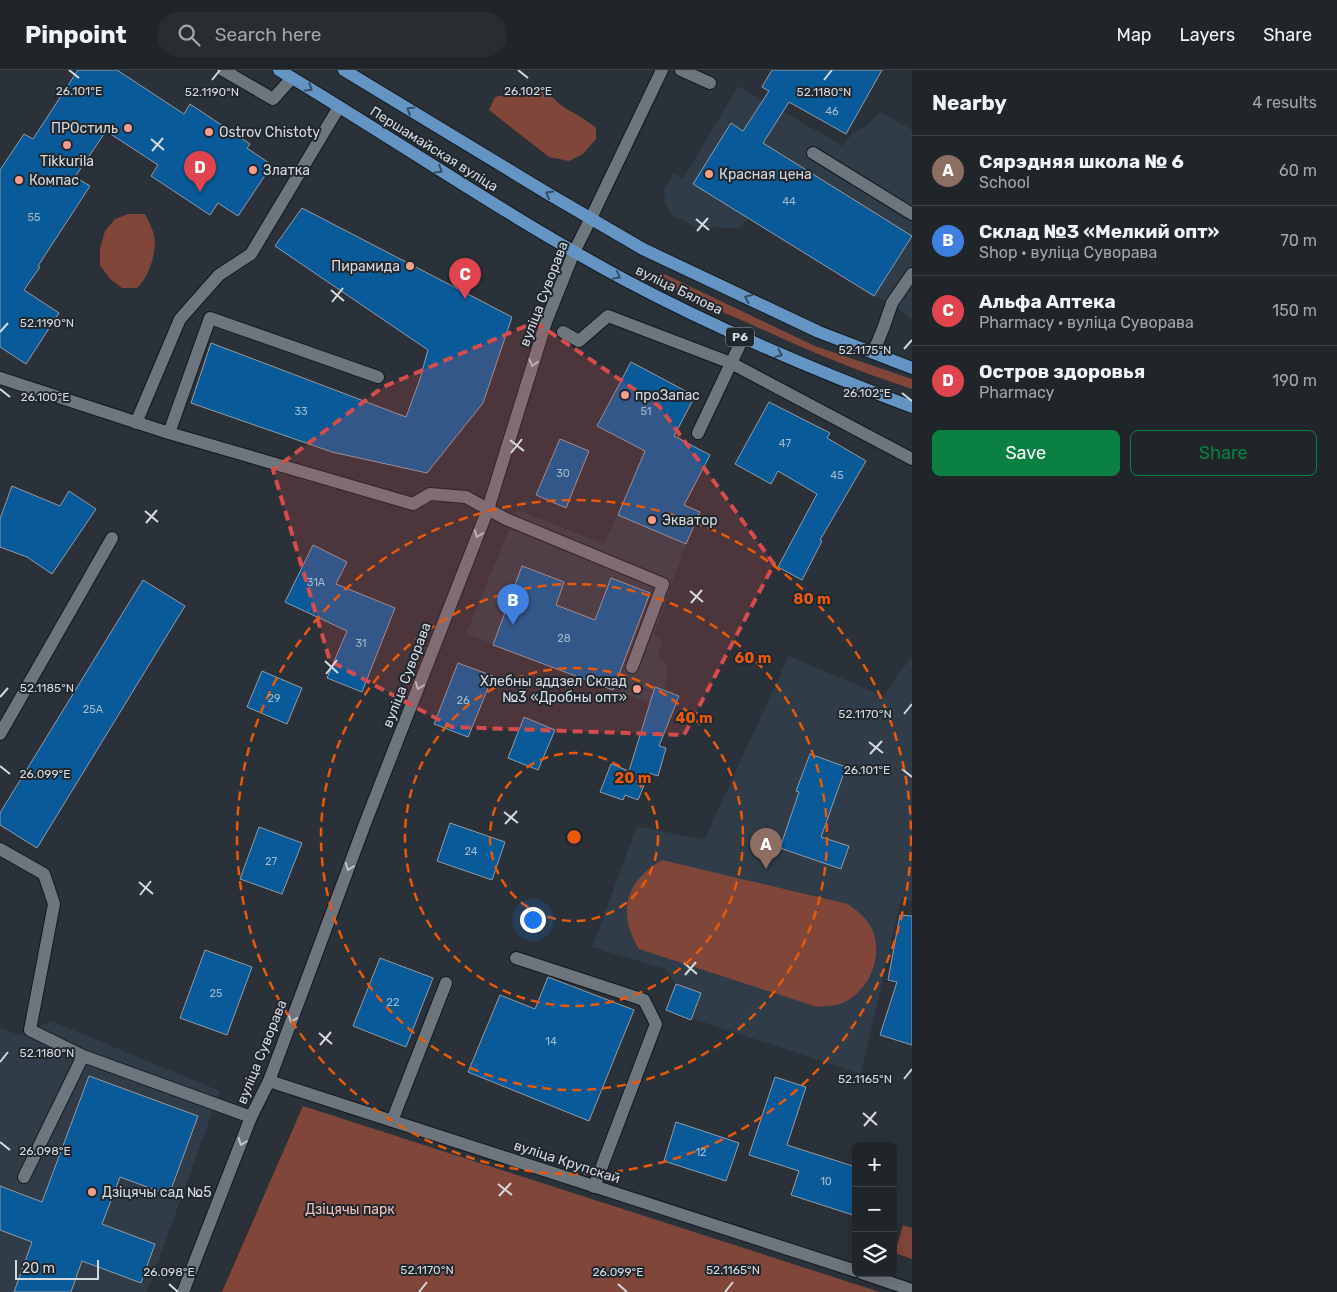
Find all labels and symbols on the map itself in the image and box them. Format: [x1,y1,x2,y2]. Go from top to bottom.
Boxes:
one-way arrow [303,82,312,92]
text: 26.101°E [56,84,102,98]
text: 26.102°E [504,84,552,98]
text: 52.1190°N [185,85,239,99]
text: 52.1180°N [797,85,851,99]
street label: Першамайская вуліца [367,103,501,195]
house number: 46 [825,105,839,118]
one-way arrow [407,106,416,116]
place label: ПРОстиль [51,120,118,137]
marker: ПРОстиль [122,122,134,134]
place label: Ostrov Chistoty [219,124,320,141]
marker: Ostrov Chistoty [203,126,215,138]
marker: Tikkurila [61,139,73,151]
pin: D [184,151,216,192]
place label: Tikkurila [40,153,94,170]
place label: Златка [263,162,310,179]
one-way arrow [434,163,443,173]
marker: Златка [247,164,259,176]
place label: Красная цена [719,166,812,183]
marker: Красная цена [703,168,715,180]
place label: Компас [29,172,79,189]
marker: Компас [13,174,25,186]
one-way arrow [545,191,554,201]
house number: 44 [782,195,796,208]
house number: 55 [27,211,41,224]
street label: вуліца Суворава [516,239,572,349]
place label: Пирамида [331,258,400,275]
pin: C [449,258,481,299]
marker: Пирамида [404,260,416,272]
street label: вуліца Бялова [633,262,725,318]
one-way arrow [612,269,621,279]
one-way arrow [744,294,753,305]
text: 52.1190°N [20,316,74,330]
road number: Р6 [726,328,754,346]
text: 52.1175°N [839,343,891,357]
one-way arrow [774,347,783,358]
one-way arrow [529,359,539,367]
text: 26.102°E [843,386,891,400]
place label: проЗапас [635,387,700,404]
marker: проЗапас [619,389,631,401]
text: 26.100°E [21,390,69,404]
house number: 33 [294,405,308,418]
house number: 51 [640,405,652,418]
house number: 47 [779,437,791,450]
house number: 30 [556,467,570,480]
house number: 45 [830,469,844,482]
place label: Экватор [662,512,718,529]
marker: Экватор [646,514,658,526]
one-way arrow [474,530,484,538]
house number: 31А [307,576,326,589]
pin: B [497,584,529,625]
text: 80 m [793,590,831,608]
street label: вуліца Суворава [379,620,435,730]
house number: 28 [557,632,571,645]
house number: 31 [355,637,367,650]
text: 60 m [735,649,771,667]
place label: Хлебны аддзел Склад №3 «Дробны опт» [480,673,627,706]
text: 52.1185°N [20,681,74,695]
one-way arrow [415,681,425,690]
marker: Хлебны аддзел Склад №3 «Дробны опт» [631,683,643,695]
house number: 29 [268,692,280,705]
house number: 26 [456,694,470,707]
house number: 25А [83,703,104,716]
text: 52.1170°N [838,707,892,721]
text: 40 m [675,709,713,727]
text: 26.101°E [844,763,890,777]
text: 26.099°E [20,767,70,781]
text: 20 m [615,769,651,787]
centre of rings [565,828,583,846]
pin: A [750,828,782,869]
house number: 24 [464,845,478,858]
house number: 27 [265,855,277,868]
one-way arrow [345,862,355,871]
your location [520,907,546,933]
house number: 25 [210,987,223,1000]
house number: 22 [387,996,399,1009]
street label: вуліца Суворава [233,997,291,1107]
one-way arrow [288,1014,298,1023]
house number: 14 [545,1035,557,1048]
text: 52.1180°N [20,1046,74,1060]
text: 52.1165°N [838,1072,892,1086]
one-way arrow [238,1137,248,1146]
street label: вуліца Крупскай [512,1137,622,1187]
text: 26.098°E [19,1144,71,1158]
house number: 12 [695,1146,707,1159]
house number: 10 [820,1175,832,1188]
place label: Дзіцячы сад №5 [102,1184,212,1201]
marker: Дзіцячы сад №5 [86,1186,98,1198]
park label: Дзіцячы парк [305,1201,395,1218]
scale bar [15,1257,99,1280]
text: 52.1170°N [400,1263,454,1277]
text: 52.1165°N [706,1263,760,1277]
text: 26.098°E [143,1265,195,1279]
text: 26.099°E [593,1265,643,1279]

